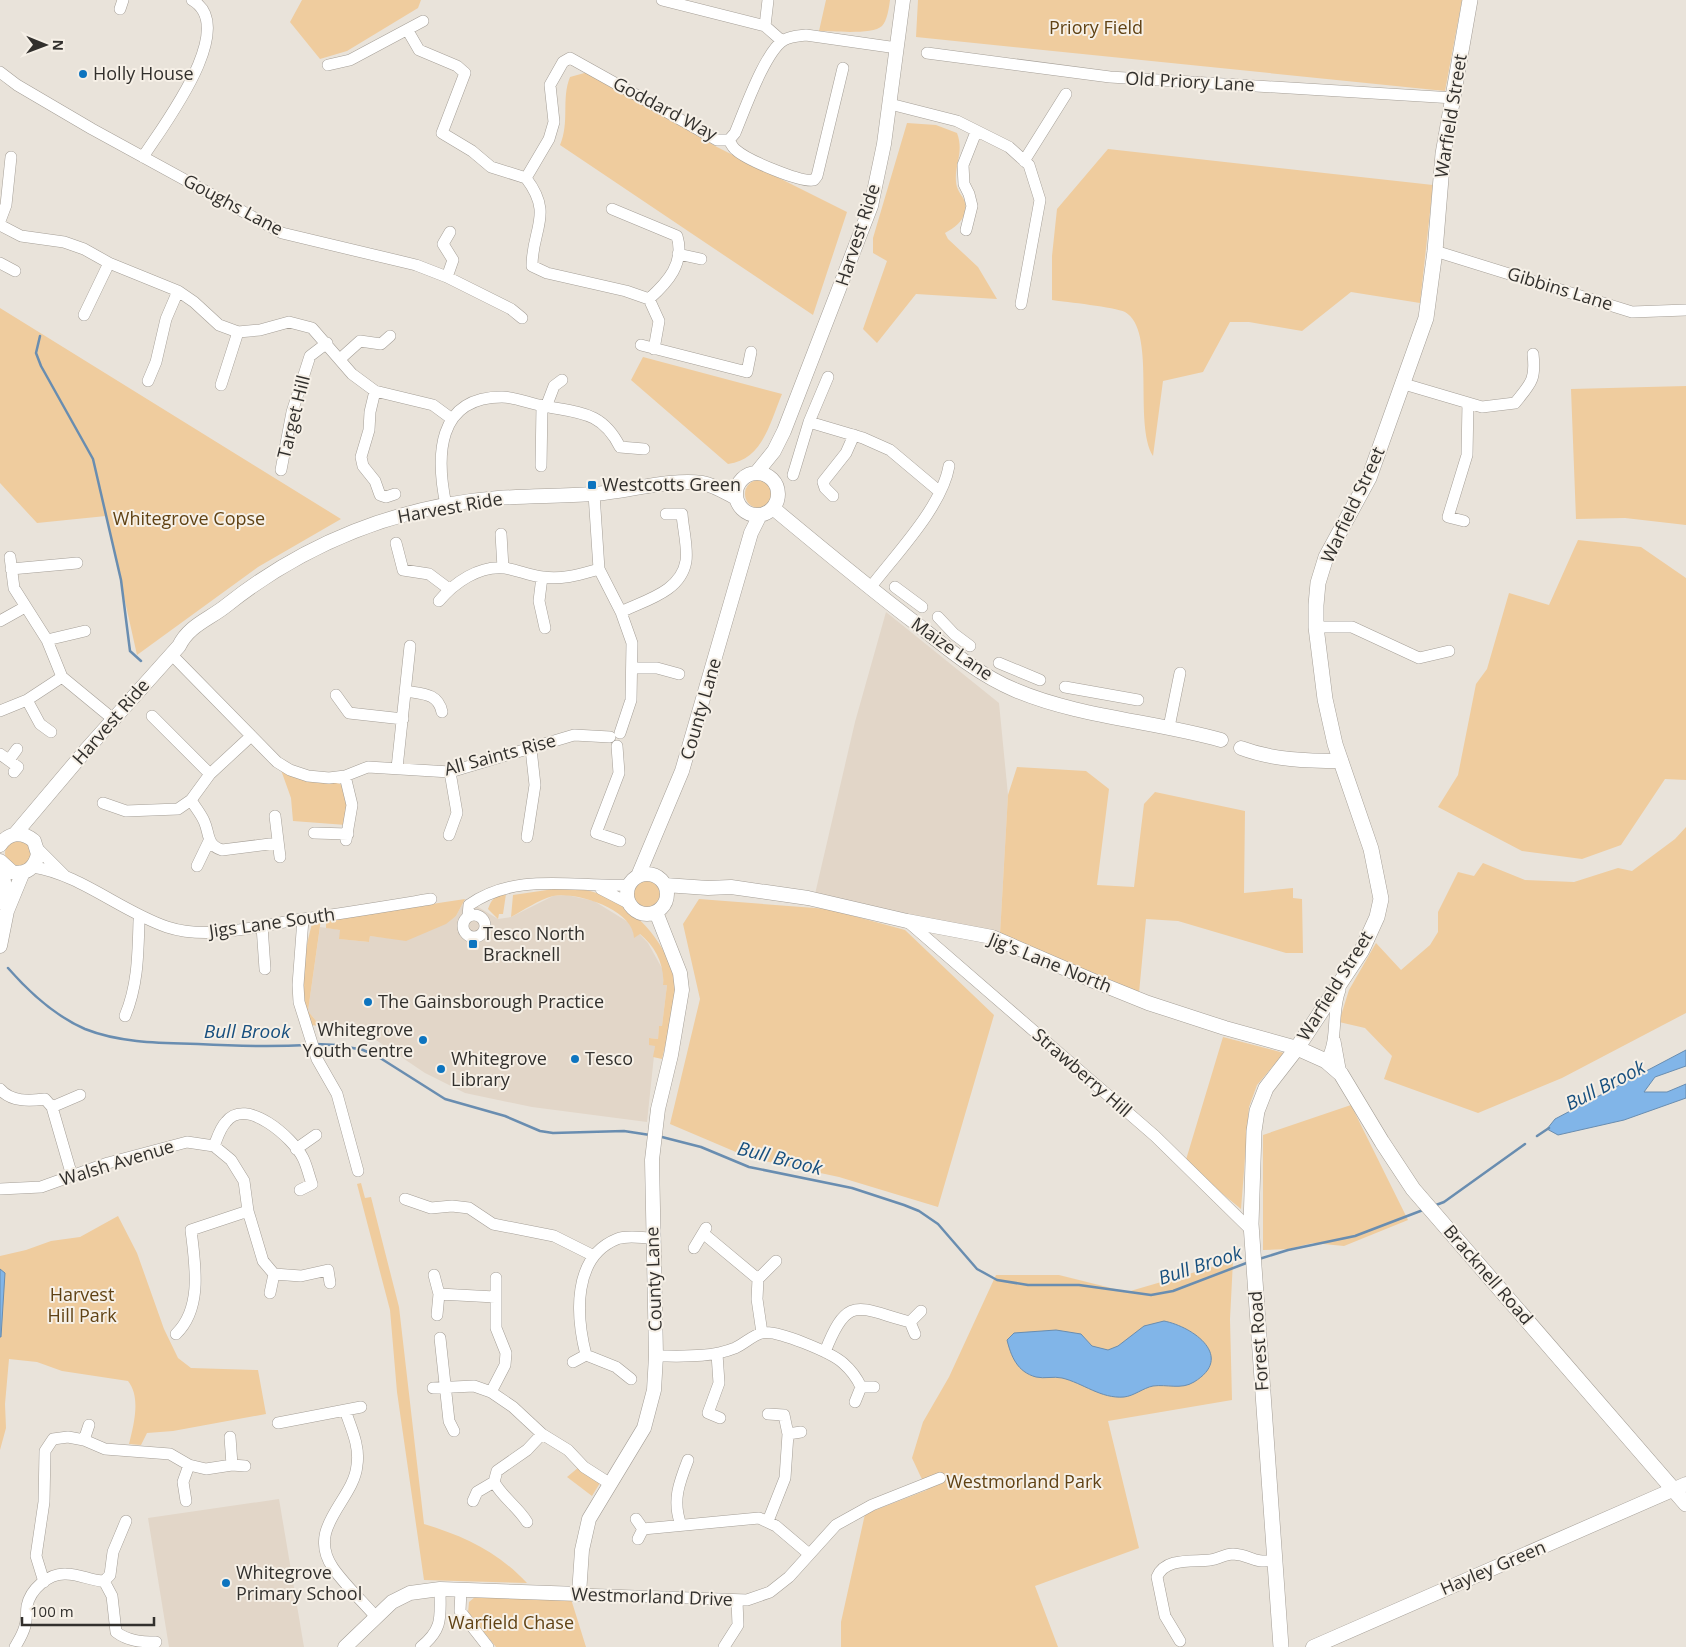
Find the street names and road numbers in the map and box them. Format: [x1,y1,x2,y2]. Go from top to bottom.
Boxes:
street label: Warfield Street [1428,52,1472,180]
street label: Old Priory Lane [1125,66,1255,96]
street label: Goddard Way [609,71,723,146]
street label: Goughs Lane [179,168,287,240]
street label: Harvest Ride [829,180,885,289]
street label: Gibbins Lane [1505,261,1616,315]
street label: Target Hill [271,373,315,461]
street label: Warfield Street [1315,443,1389,566]
street label: Harvest Ride [395,486,504,528]
street label: Maize Lane [907,611,998,685]
street label: County Lane [674,655,726,762]
street label: Harvest Ride [66,673,154,769]
street label: All Saints Rise [441,728,558,780]
street label: Jigs Lane South [205,901,336,943]
street label: Jig's Lane North [983,926,1115,998]
street label: Warfield Street [1291,926,1378,1045]
street label: Strawberry Hill [1028,1023,1137,1122]
street label: Walsh Avenue [57,1133,177,1191]
street label: Bracknell Road [1439,1219,1539,1329]
street label: County Lane [639,1226,667,1332]
street label: Forest Road [1243,1290,1273,1392]
street label: Hayley Green [1436,1534,1549,1600]
street label: Westmorland Drive [571,1581,733,1611]

